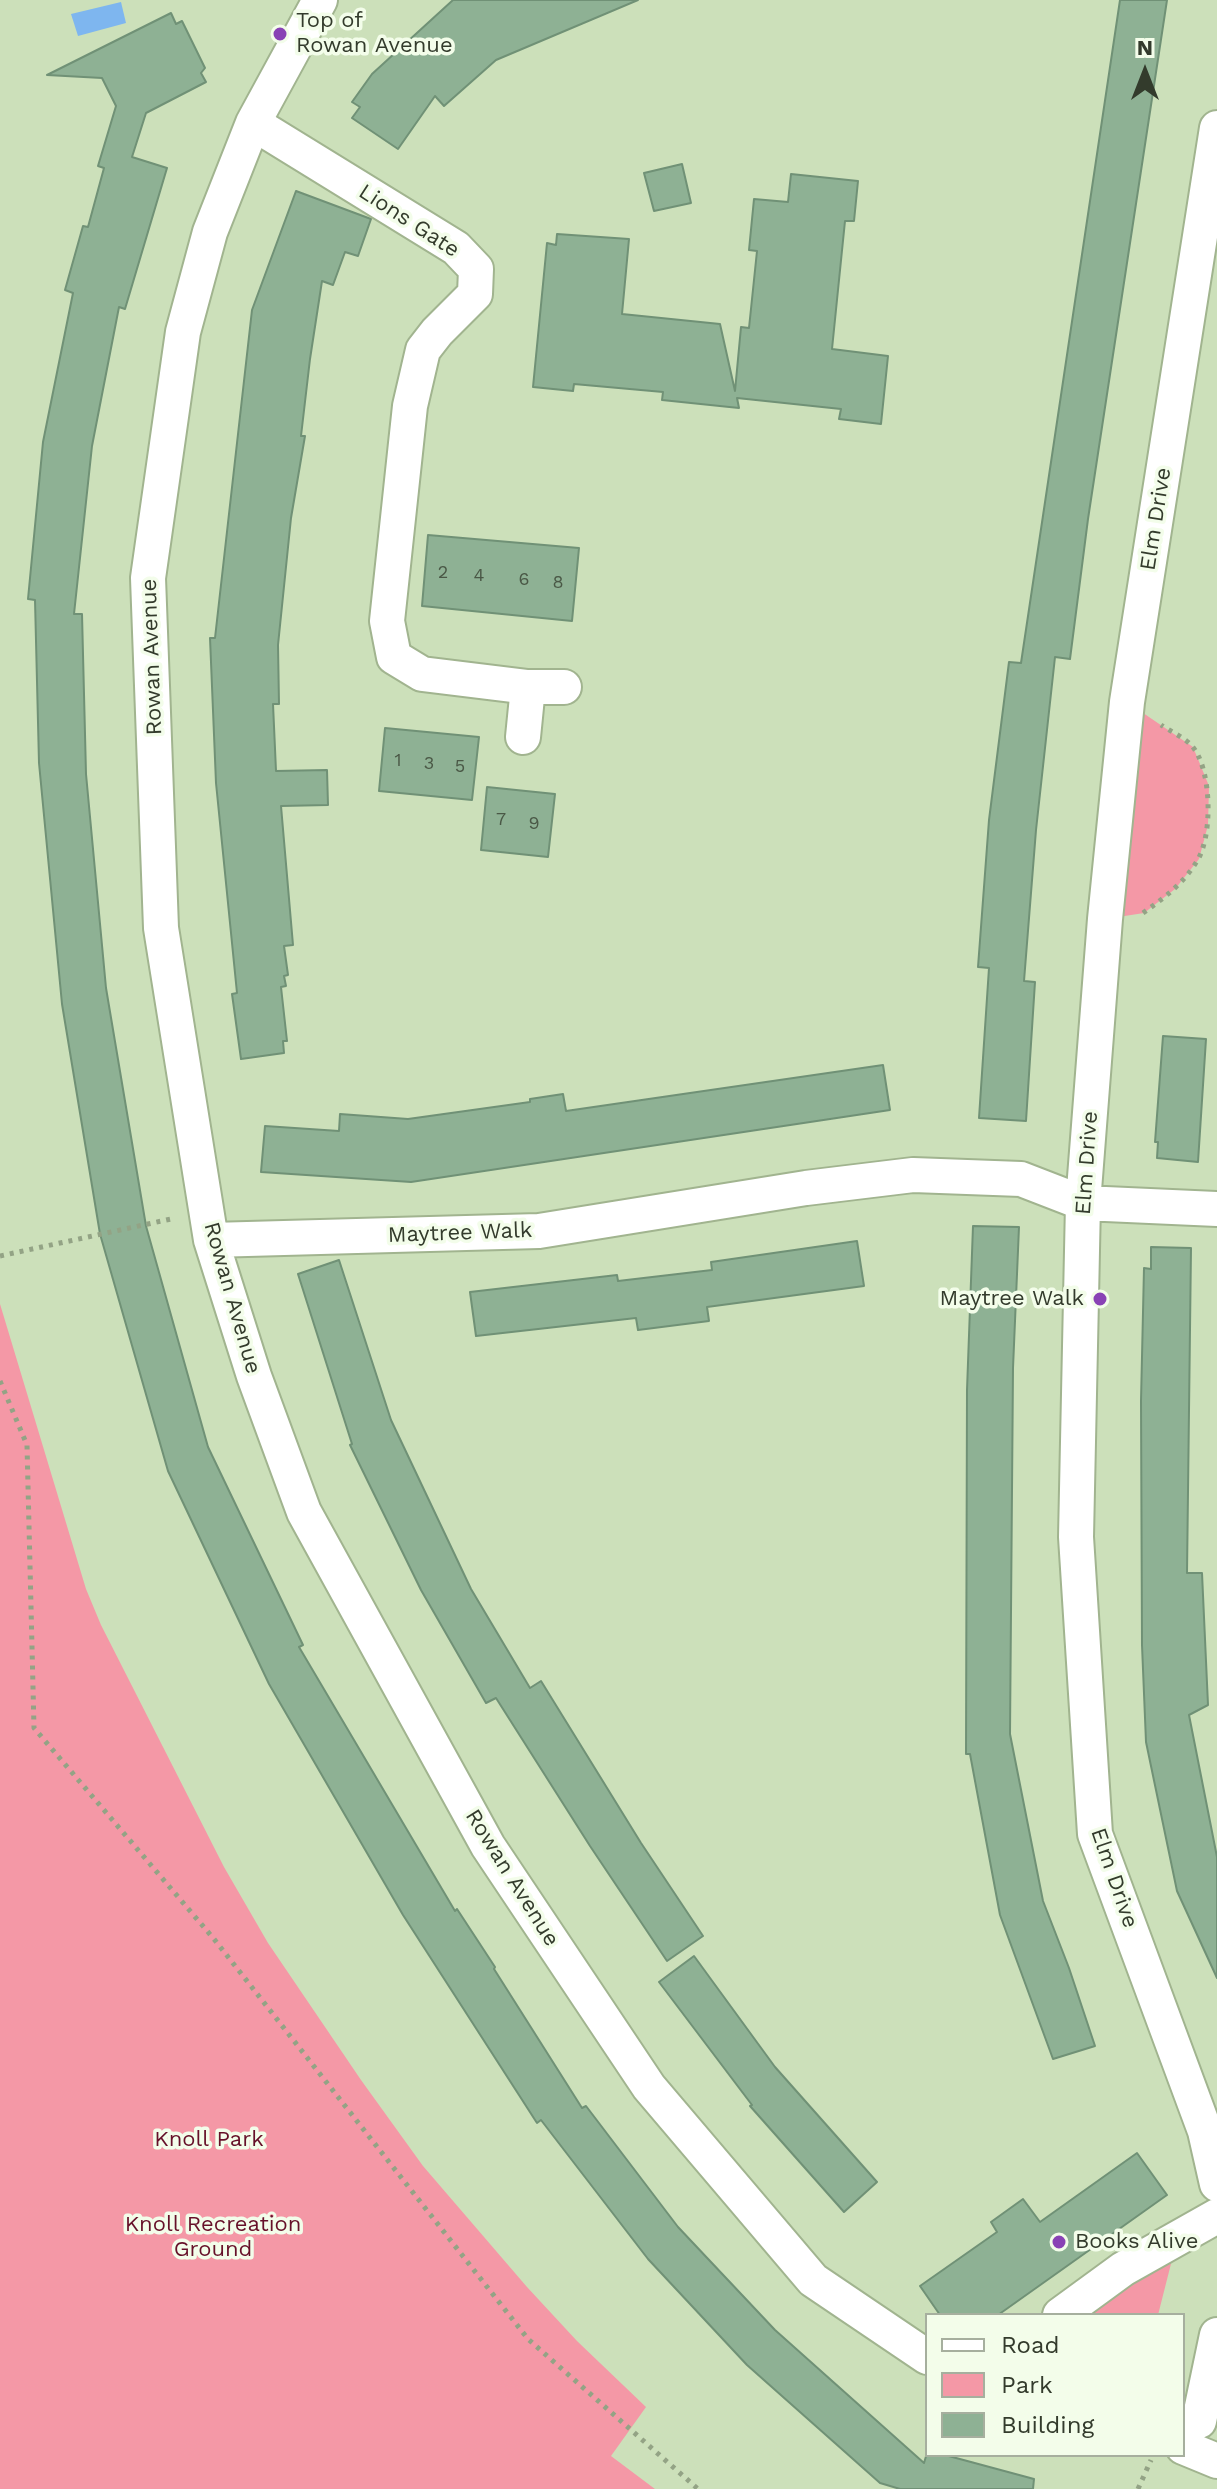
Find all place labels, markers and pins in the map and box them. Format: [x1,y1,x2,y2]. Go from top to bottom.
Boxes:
place label: Top of Rowan Avenue [296,8,453,60]
marker: Top of Rowan Avenue [271,25,289,43]
place label: Maytree Walk [940,1286,1084,1312]
marker: Maytree Walk [1091,1290,1109,1308]
place label: Books Alive [1075,2229,1198,2255]
marker: Books Alive [1050,2233,1068,2251]

